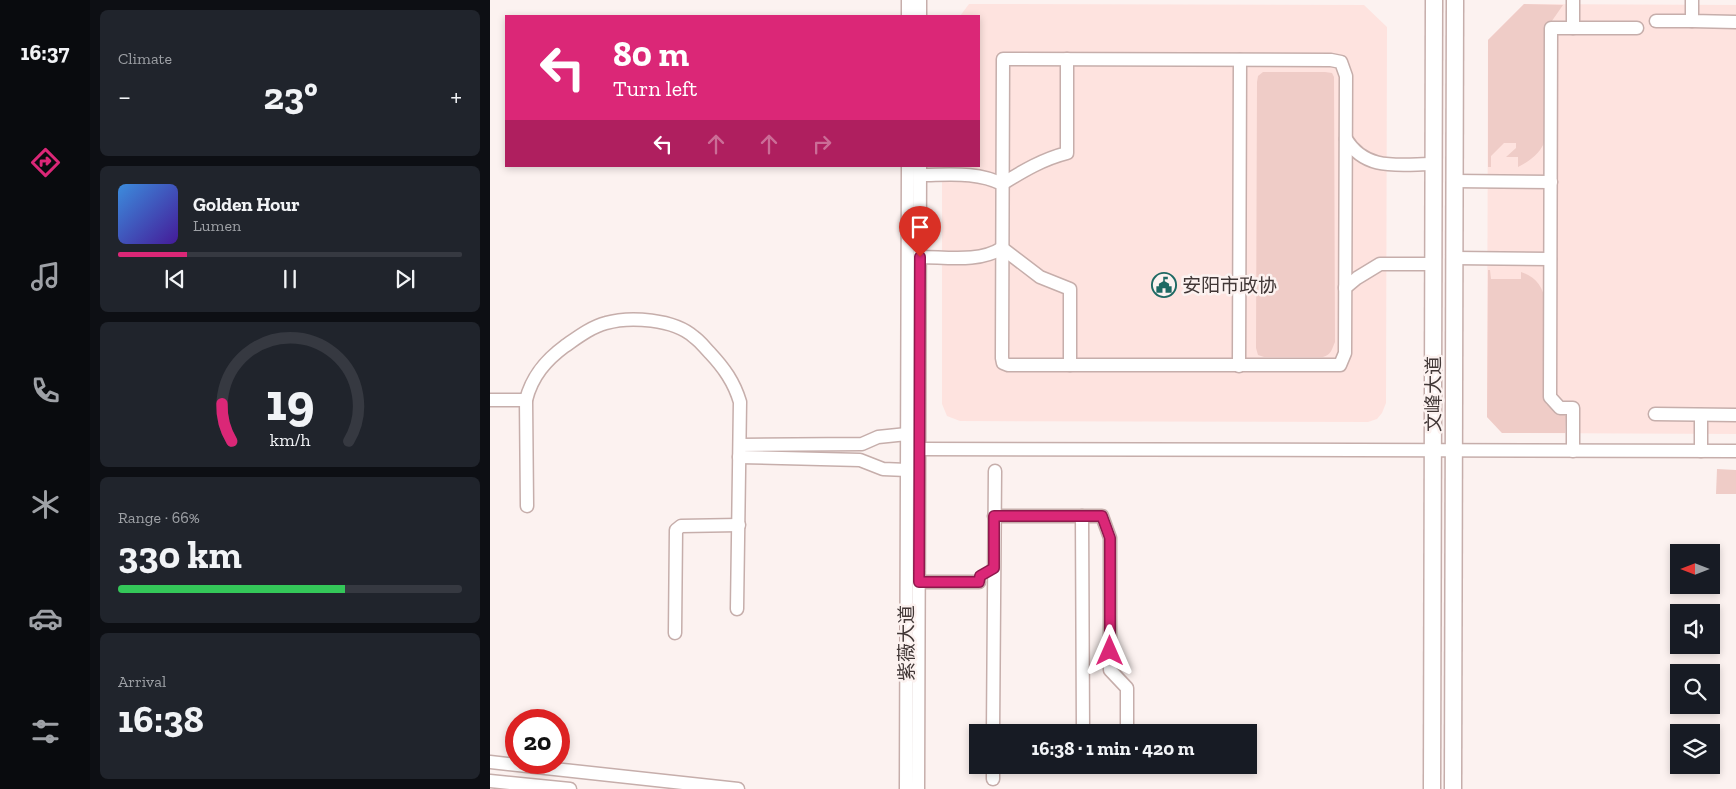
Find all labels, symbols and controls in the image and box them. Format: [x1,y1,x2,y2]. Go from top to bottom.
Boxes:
text: 80 m [613,33,689,75]
icon: left [530,35,595,100]
text: 16:37 [21,39,69,66]
text: Climate [118,49,172,68]
text: 23° [263,73,318,119]
text: Turn left [613,75,697,102]
text: − [118,80,131,113]
text: + [450,80,462,113]
icon: left [649,130,677,158]
icon: ahead [702,130,730,158]
icon: ahead [755,130,783,158]
icon: right [808,130,836,158]
icon: directions [28,145,63,180]
text: Golden Hour [193,193,300,216]
pin [899,206,941,257]
icon: arrive [906,213,934,241]
text: Lumen [193,216,241,235]
icon: music [28,259,63,294]
icon: previous [161,265,189,293]
icon: pause [276,265,304,293]
icon: next [391,265,419,293]
public building icon: 安阳市政协 [1151,272,1177,298]
place label: 安阳市政协 [1182,274,1277,297]
street label: 文峰大道 [1422,356,1445,432]
text: 19 [266,371,314,433]
icon: phone [28,373,63,408]
text: km/h [270,429,310,451]
icon: climate [28,487,63,522]
text: Range · 66% [118,508,200,527]
text: 330 km [118,532,242,578]
north arrow [1670,544,1720,594]
map controls [1670,544,1720,774]
icon: car [28,601,63,636]
button: sound [1670,604,1720,654]
street label: 紫薇大道 [895,605,918,681]
position arrow [1083,624,1135,676]
button: search [1670,664,1720,714]
text: Arrival [118,672,166,691]
text: 16:38 [118,696,204,742]
speed limit sign: 20 [505,709,570,774]
icon: filters [28,714,63,749]
button: layers [1670,724,1720,774]
text: 16:38 · 1 min · 420 m [1032,737,1194,760]

